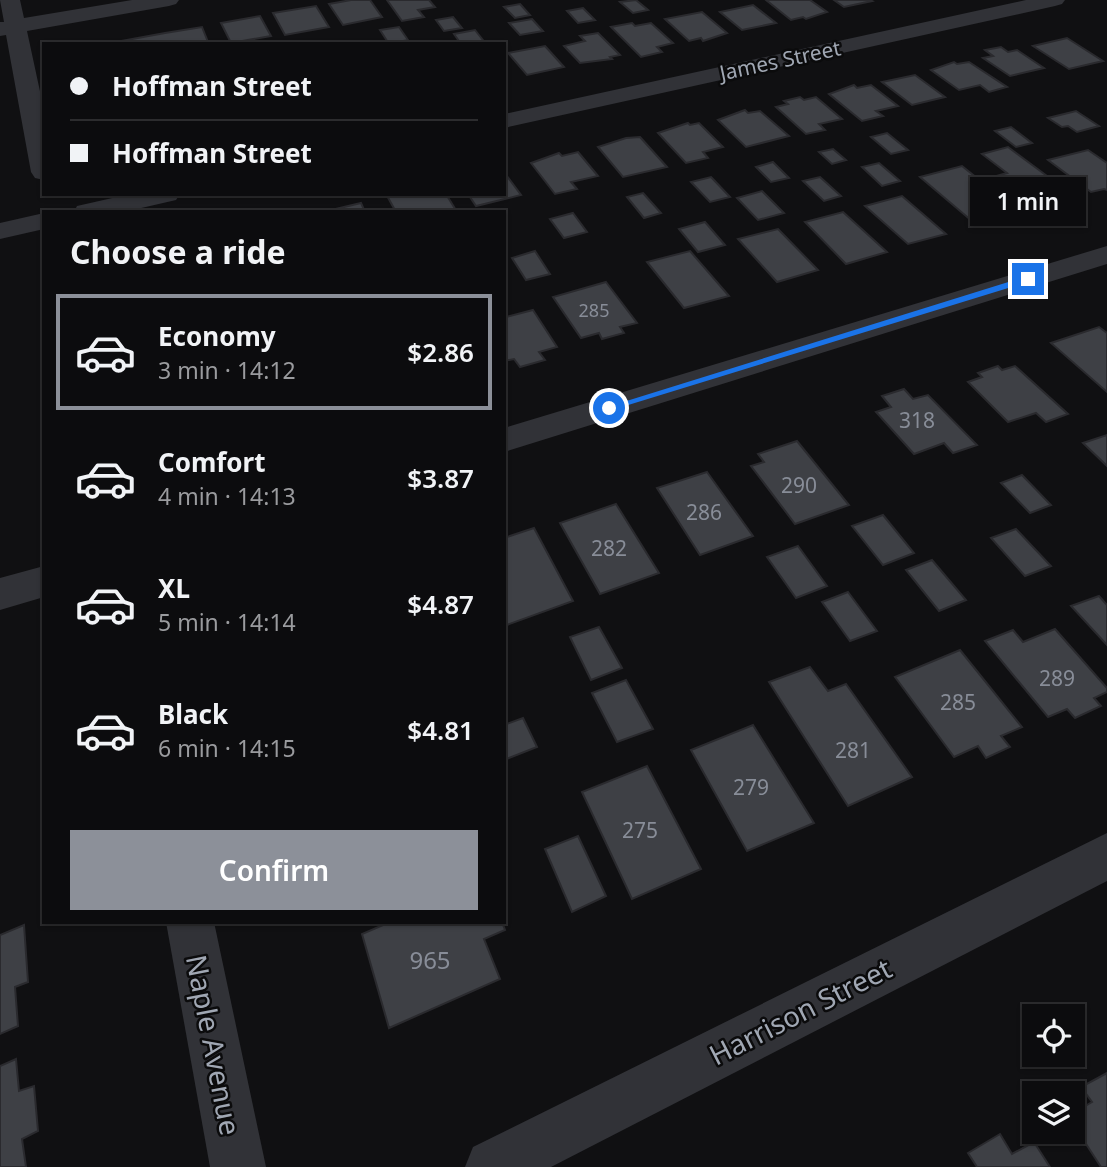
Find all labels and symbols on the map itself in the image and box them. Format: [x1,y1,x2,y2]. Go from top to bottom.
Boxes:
street label: James Street [715,33,844,87]
callout: 1 min [970,177,1086,226]
route end [1012,263,1044,295]
house number: 285 [579,298,609,322]
route start [593,392,625,424]
house number: 318 [899,406,935,434]
house number: 290 [781,471,817,499]
house number: 286 [686,498,722,526]
house number: 282 [591,534,627,562]
house number: 289 [1039,664,1075,692]
house number: 285 [940,688,976,716]
house number: 281 [835,736,871,764]
house number: 279 [733,773,769,801]
house number: 275 [622,816,658,844]
house number: 965 [409,943,451,976]
street label: Harrison Street [702,949,898,1073]
street label: Naple Avenue [178,952,250,1138]

